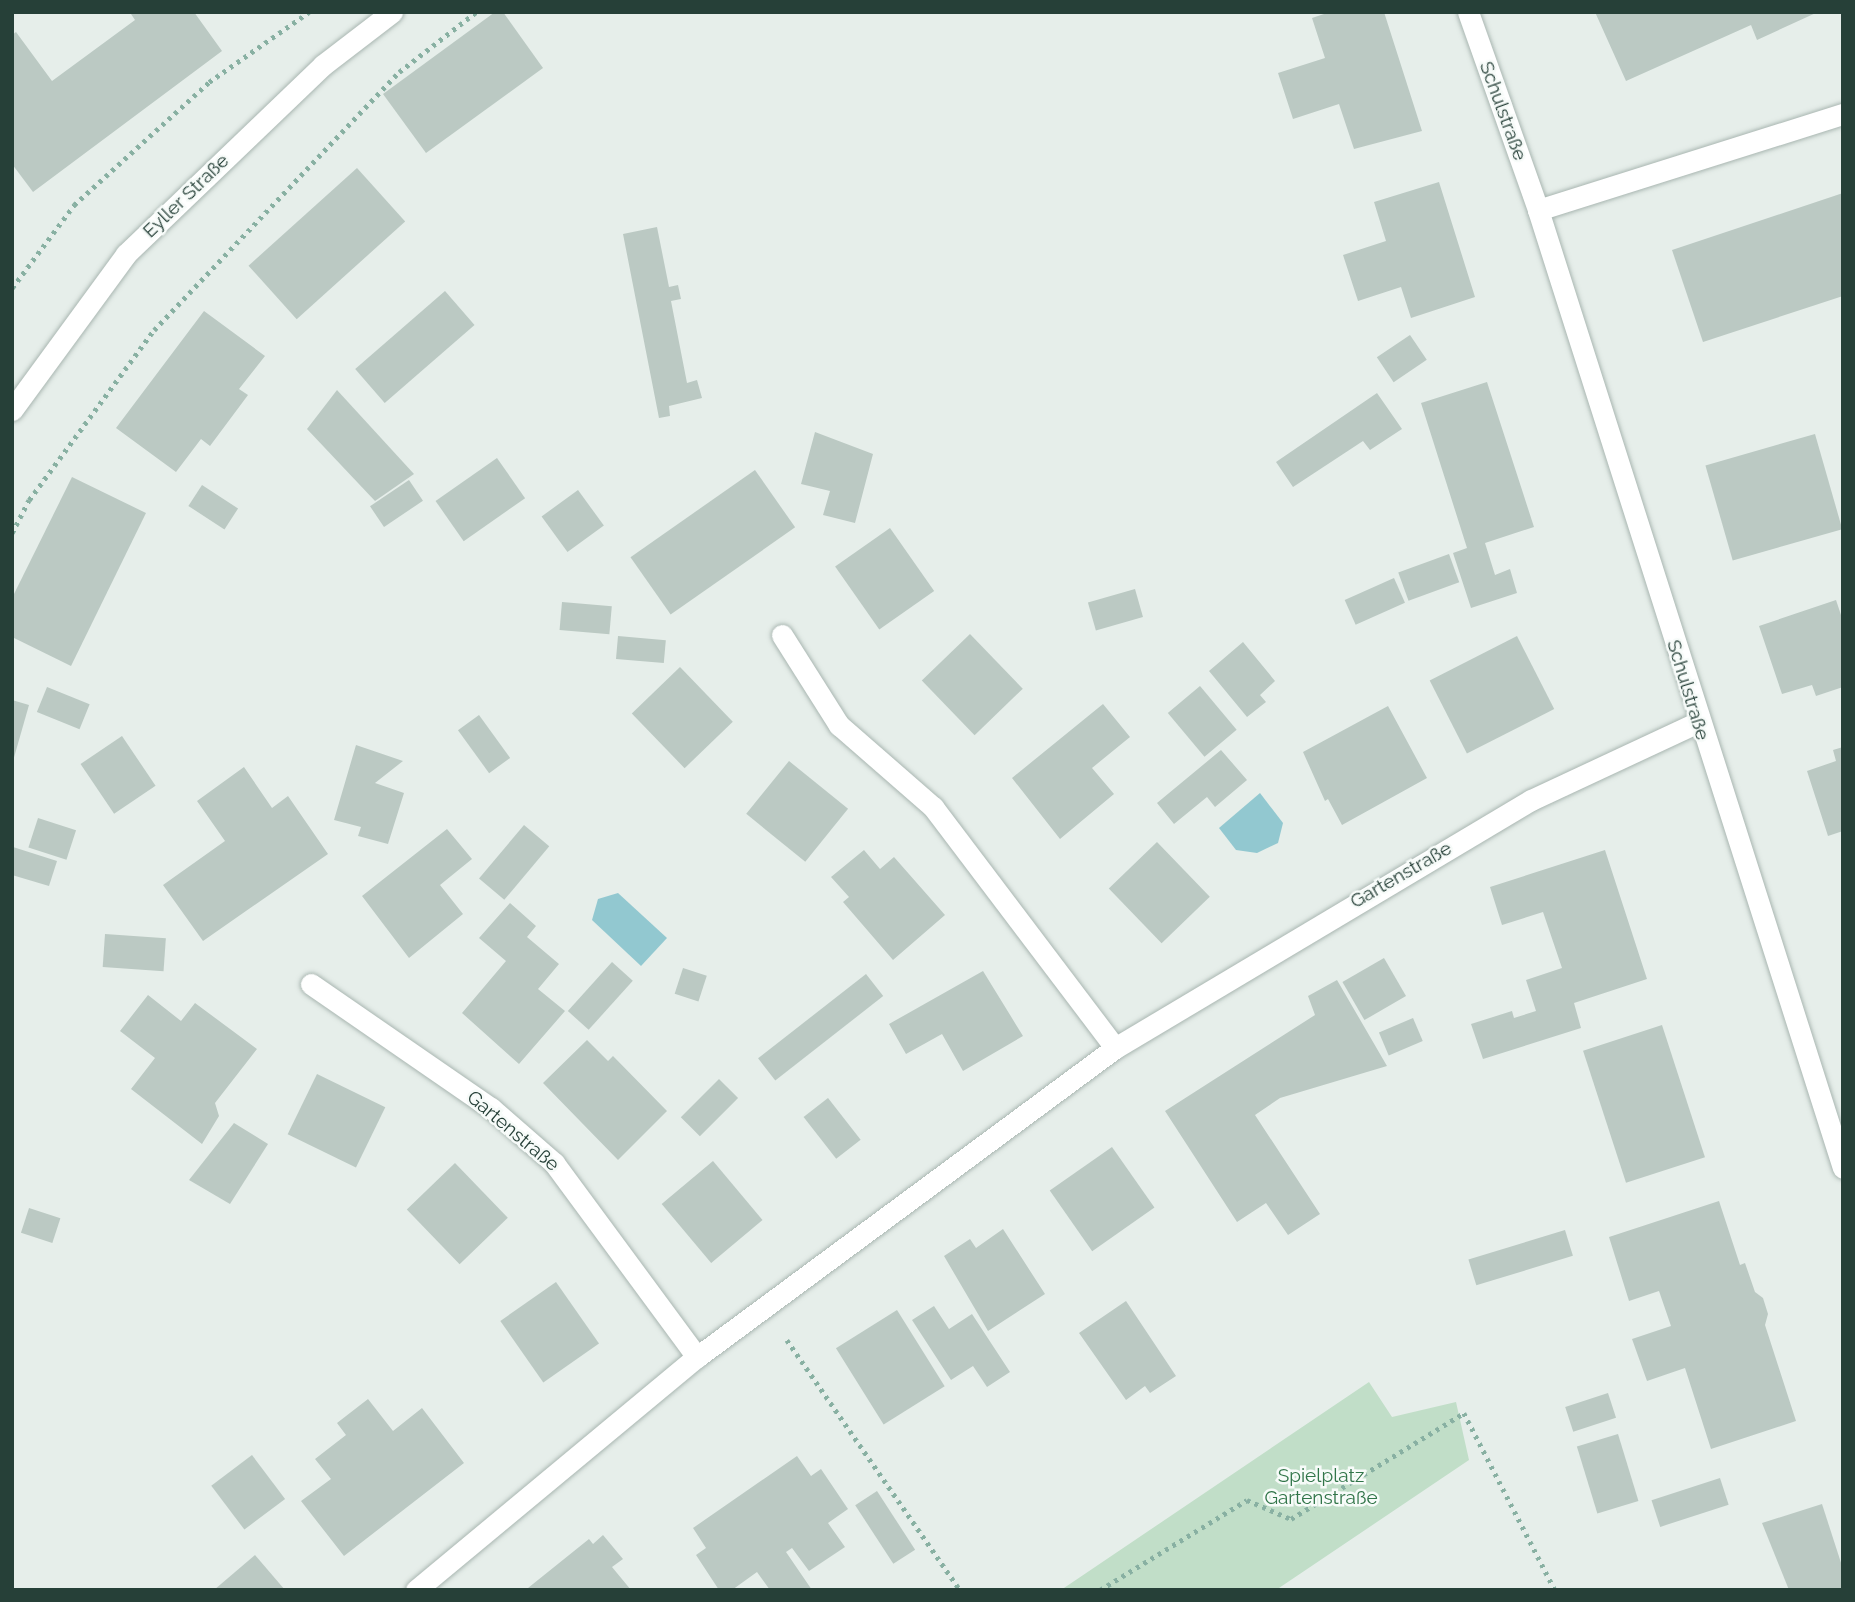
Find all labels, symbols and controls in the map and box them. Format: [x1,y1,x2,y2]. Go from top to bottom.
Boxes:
street label: Schulstraße [1475,58,1531,164]
street label: Eyller Straße [138,149,234,243]
street label: Schulstraße [1662,637,1714,743]
street label: Gartenstraße [1346,837,1456,913]
street label: Gartenstraße [462,1086,564,1176]
park label: Spielplatz Gartenstraße [1264,1465,1378,1509]

